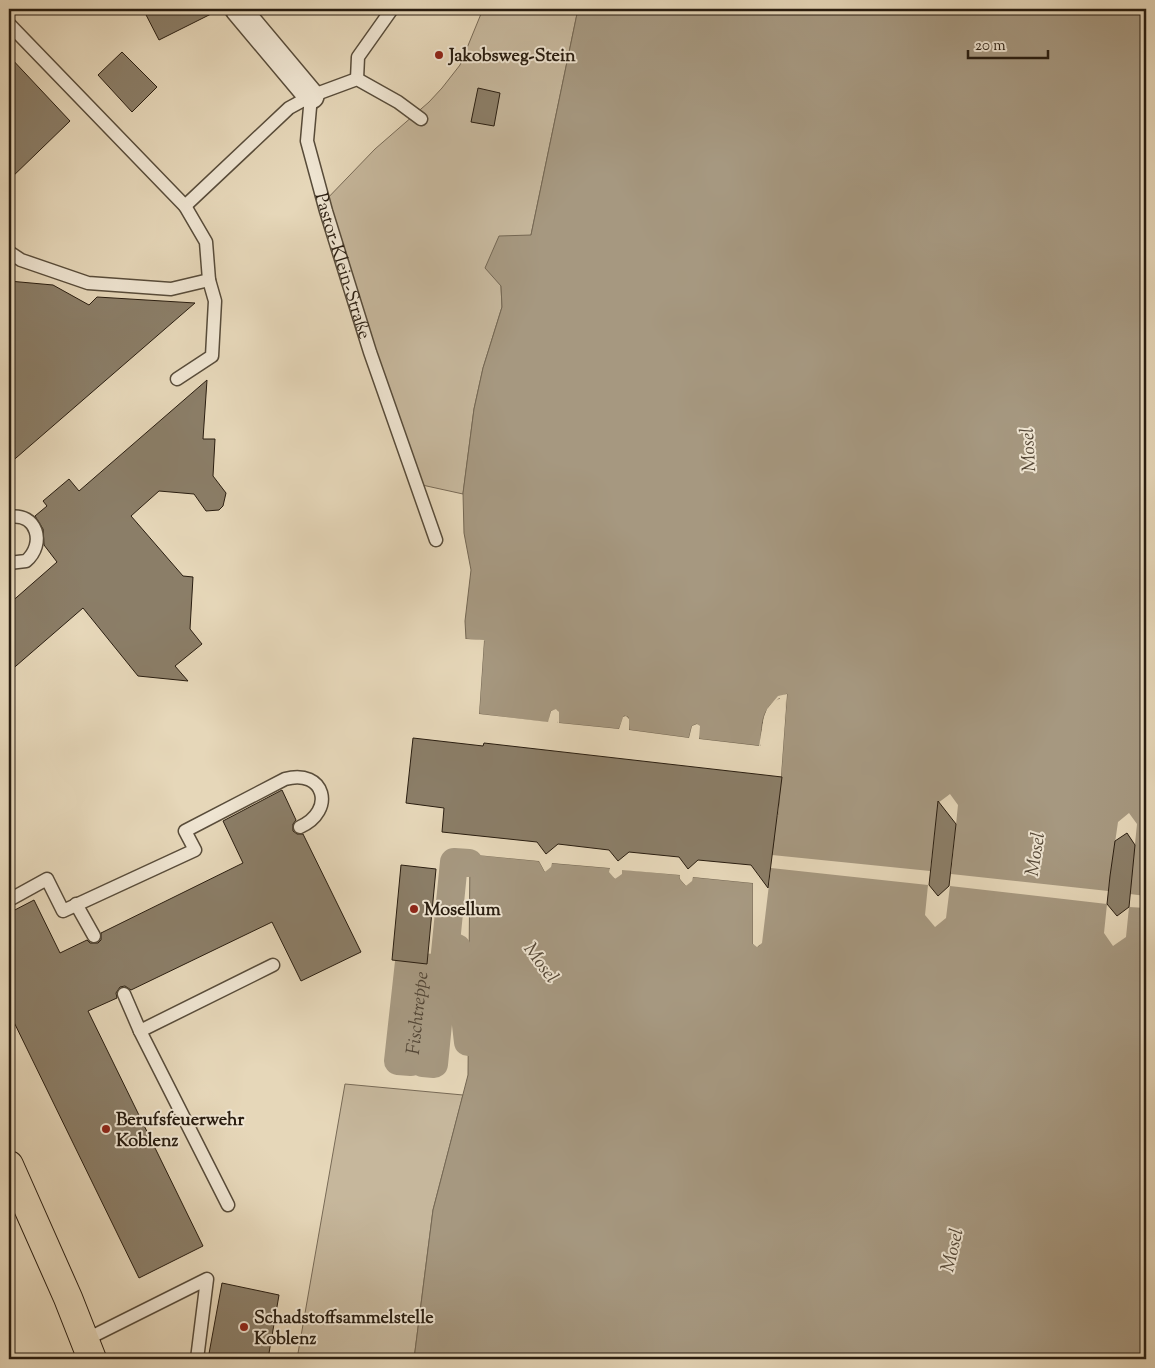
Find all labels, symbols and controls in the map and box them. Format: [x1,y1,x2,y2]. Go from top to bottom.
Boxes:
scale bar [968,28,1048,60]
text: 20 m [975,36,1006,57]
place label: Jakobsweg-Stein [447,44,576,70]
marker: Jakobsweg-Stein [433,49,445,61]
street label: Pastor-Klein-Straße [307,190,376,343]
water label: Mosel [1015,427,1044,473]
water label: Mosel [1020,830,1053,878]
place label: Mosellum [424,898,501,924]
marker: Mosellum [408,903,420,915]
water label: Mosel [516,938,564,989]
water label: Fischtreppe [401,970,436,1056]
place label: Berufsfeuerwehr Koblenz [116,1108,244,1155]
marker: Berufsfeuerwehr Koblenz [100,1123,112,1135]
water label: Mosel [935,1226,972,1275]
place label: Schadstoffsammelstelle Koblenz [254,1306,434,1353]
marker: Schadstoffsammelstelle Koblenz [238,1321,250,1333]

